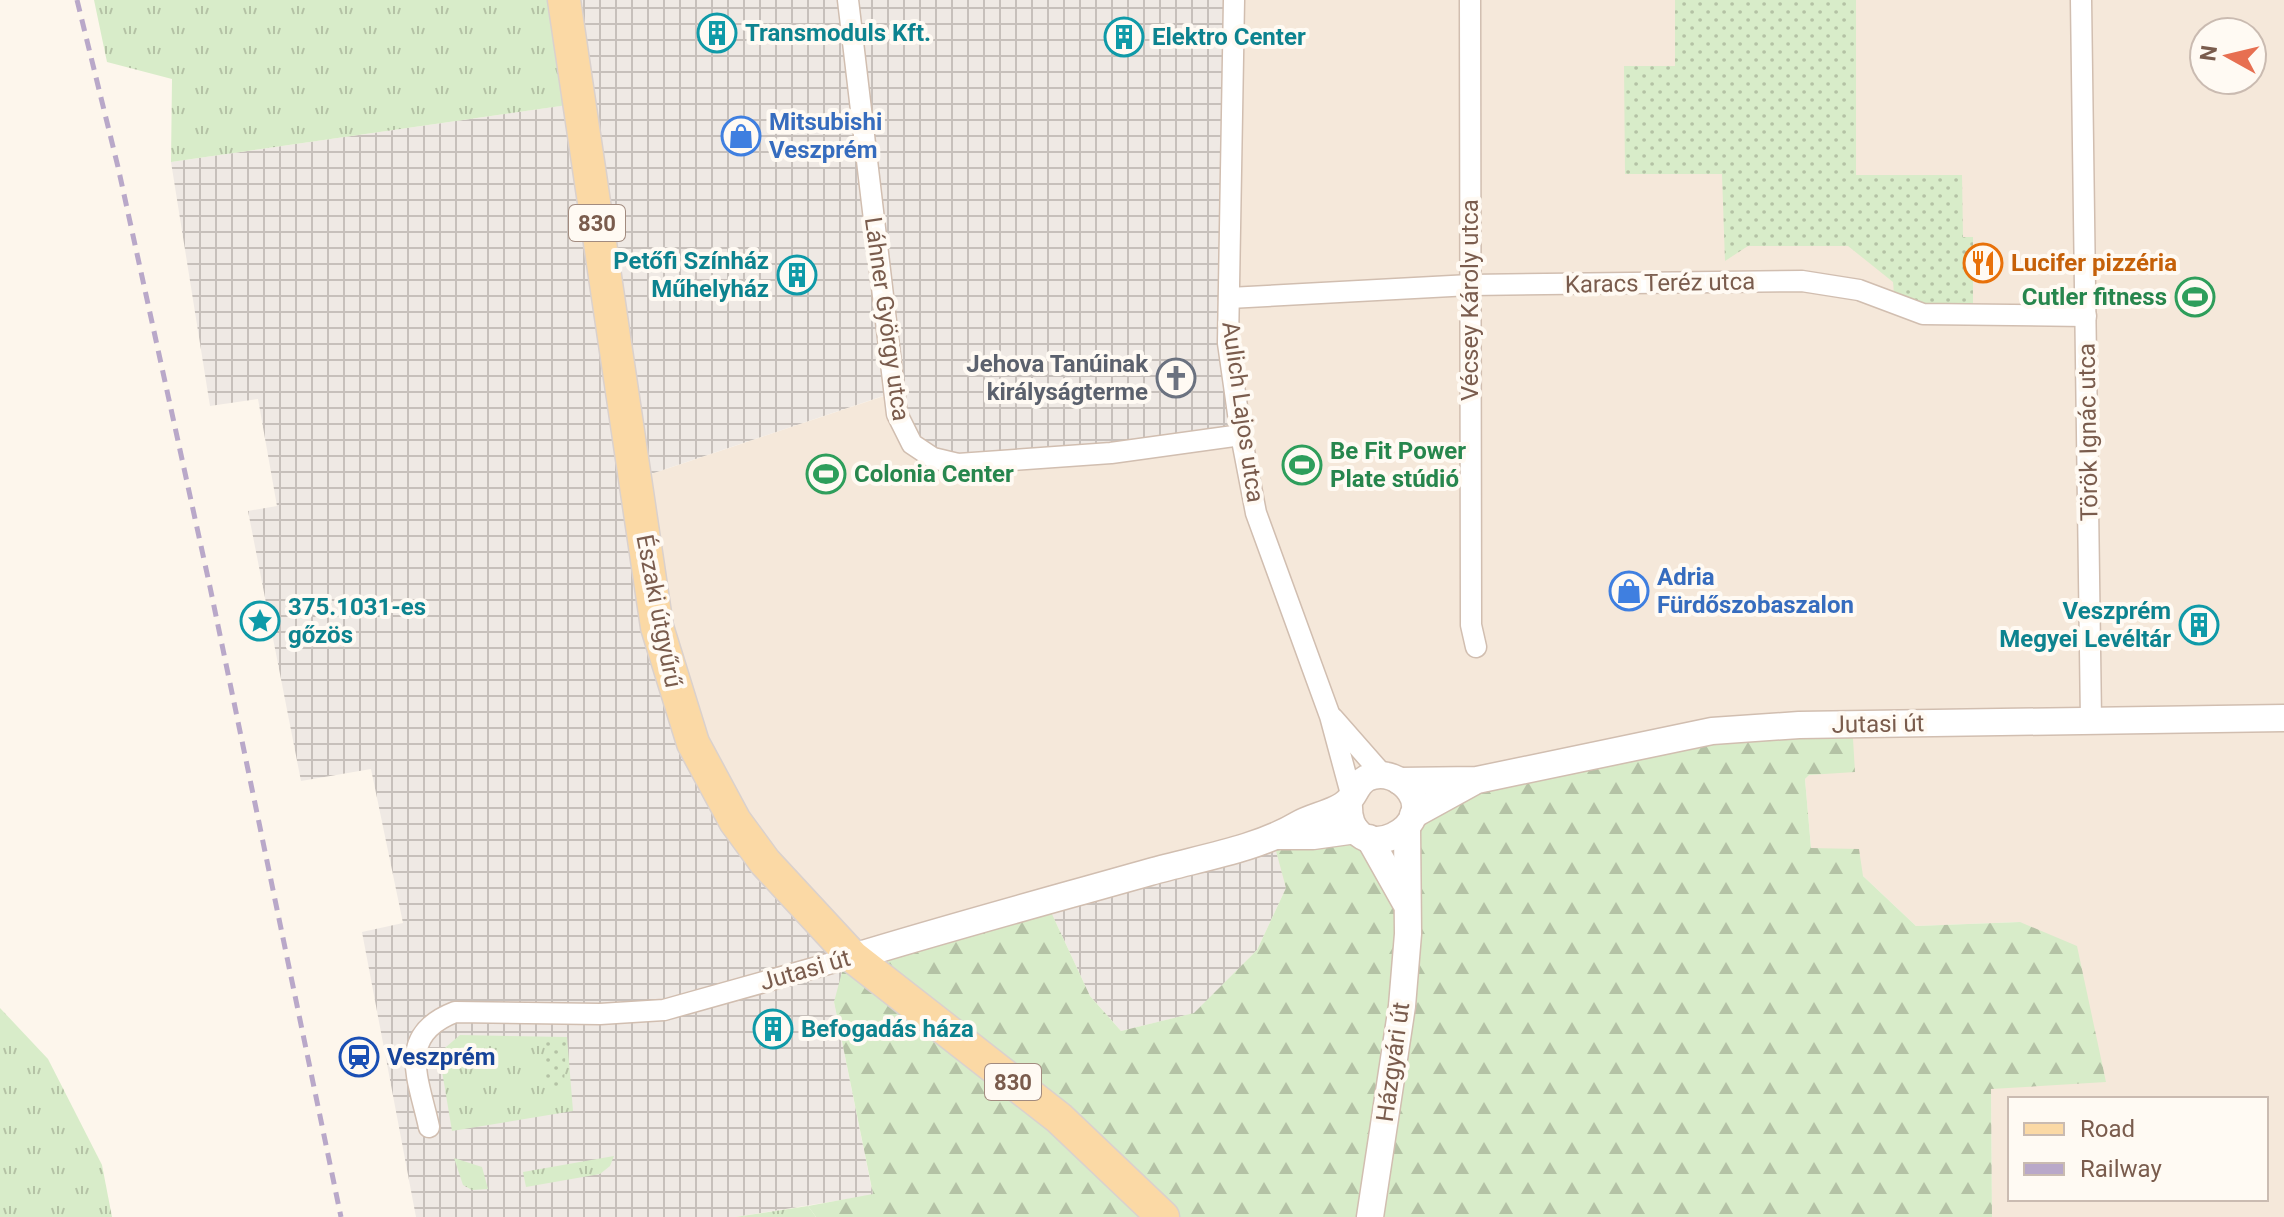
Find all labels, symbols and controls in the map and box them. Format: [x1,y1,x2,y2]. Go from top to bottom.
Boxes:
building icon: Transmoduls Kft. [696,12,738,54]
building icon: Elektro Center [1103,16,1145,58]
north arrow [2188,16,2268,96]
place label: Transmoduls Kft. [745,19,931,47]
place label: Elektro Center [1152,23,1306,51]
text: N [2195,44,2222,63]
place label: Mitsubishi Veszprém [769,108,882,164]
shop icon: Mitsubishi Veszprém [720,115,762,157]
street label: Vécsey Károly utca [1456,199,1484,401]
road number: 830 [569,205,625,241]
street label: Láhner György utca [859,215,915,423]
restaurant icon: Lucifer pizzéria [1962,242,2004,284]
place label: Petőfi Színház Műhelyház [613,247,769,303]
place label: Lucifer pizzéria [2011,249,2177,277]
building icon: Petőfi Színház Műhelyház [776,254,818,296]
street label: Karacs Teréz utca [1565,267,1755,299]
sports icon: Cutler fitness [2174,276,2216,318]
place label: Cutler fitness [2022,283,2167,311]
street label: Aulich Lajos utca [1216,320,1270,504]
street label: Török Ignác utca [2072,343,2104,521]
place label: Jehova Tanúinak királyságterme [966,350,1149,406]
church icon: Jehova Tanúinak királyságterme [1155,357,1197,399]
place label: Be Fit Power Plate stúdió [1330,437,1466,493]
sports icon: Be Fit Power Plate stúdió [1281,444,1323,486]
sports icon: Colonia Center [805,453,847,495]
place label: Colonia Center [854,460,1014,488]
street label: Északi útgyűrű [630,532,688,690]
place label: Adria Fürdőszobaszalon [1657,563,1854,619]
shop icon: Adria Fürdőszobaszalon [1608,570,1650,612]
place label: 375.1031-es gőzös [288,593,426,649]
place label: Veszprém Megyei Levéltár [1999,597,2171,653]
place icon: 375.1031-es gőzös [239,600,281,642]
building icon: Veszprém Megyei Levéltár [2178,604,2220,646]
street label: Jutasi út [1831,709,1925,739]
street label: Jutasi út [757,944,854,996]
street label: Házgyári út [1371,1000,1415,1124]
building icon: Befogadás háza [752,1008,794,1050]
place label: Befogadás háza [801,1015,974,1043]
station icon: Veszprém [338,1036,380,1078]
place label: Veszprém [387,1043,495,1071]
road number: 830 [985,1064,1041,1100]
legend [2008,1097,2268,1201]
text: Road [2080,1115,2135,1143]
text: Railway [2080,1155,2162,1183]

